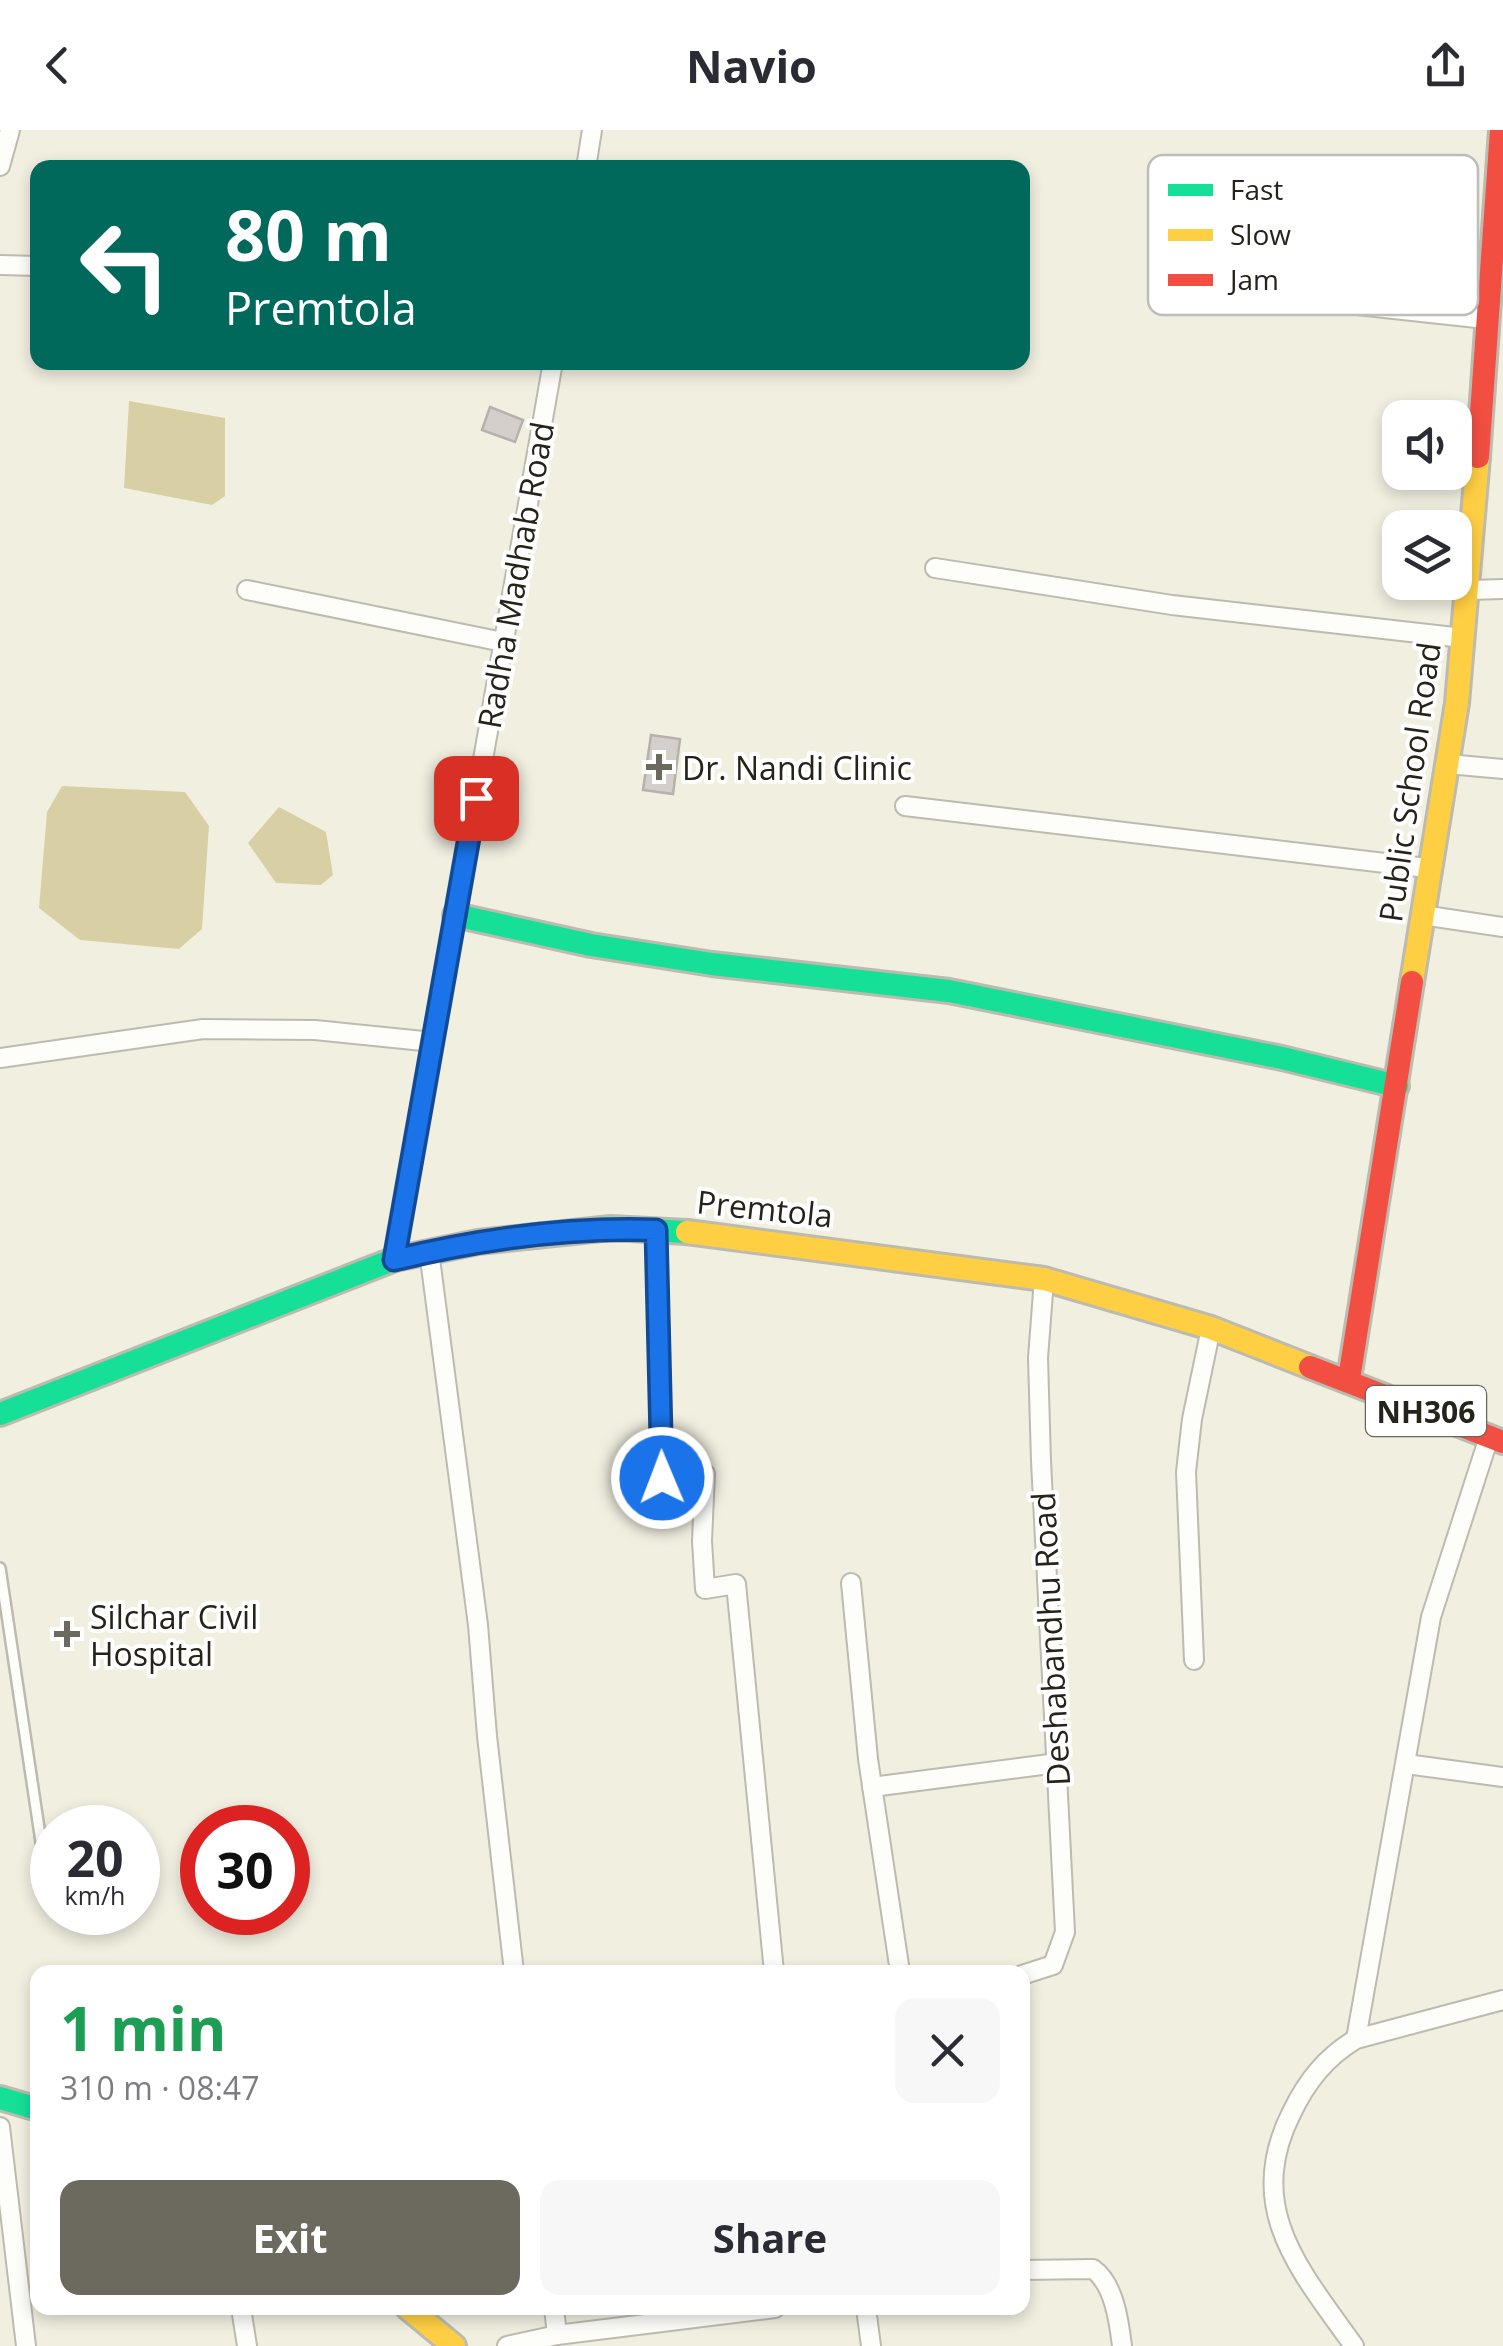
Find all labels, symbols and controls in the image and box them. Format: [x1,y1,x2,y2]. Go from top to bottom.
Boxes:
text: Navio [686,35,817,96]
icon: back [30,38,85,93]
icon: share [1418,38,1473,93]
legend [1148,155,1478,315]
text: Fast [1230,170,1283,208]
text: 80 m [225,186,392,282]
icon: left [60,200,190,330]
text: Slow [1230,215,1291,253]
text: Jam [1227,260,1279,298]
text: Premtola [225,277,417,338]
map controls [1382,400,1472,600]
button: sound [1382,400,1472,490]
street label: Radha Madhab Road [467,418,563,732]
button: layers [1382,510,1472,600]
street label: Public School Road [1368,639,1450,925]
place label: Dr. Nandi Clinic [682,746,912,789]
marker: Dr. Nandi Clinic [646,754,672,780]
pin [434,756,519,841]
icon: arrive [449,771,504,826]
street label: Premtola [695,1179,835,1237]
road number: NH306 [1366,1386,1486,1436]
position arrow [610,1426,714,1530]
street label: Deshabandhu Road [1021,1491,1079,1787]
place label: Silchar Civil Hospital [90,1595,258,1675]
marker: Silchar Civil Hospital [54,1621,80,1647]
speed limit sign: 30 [180,1805,310,1935]
text: 20 [66,1824,124,1892]
text: km/h [65,1878,125,1912]
text: 1 min [60,1987,227,2069]
button: close [895,1998,1000,2103]
text: 310 m · 08:47 [60,2066,259,2109]
button: Exit [60,2180,520,2295]
button: Share [540,2180,1000,2295]

